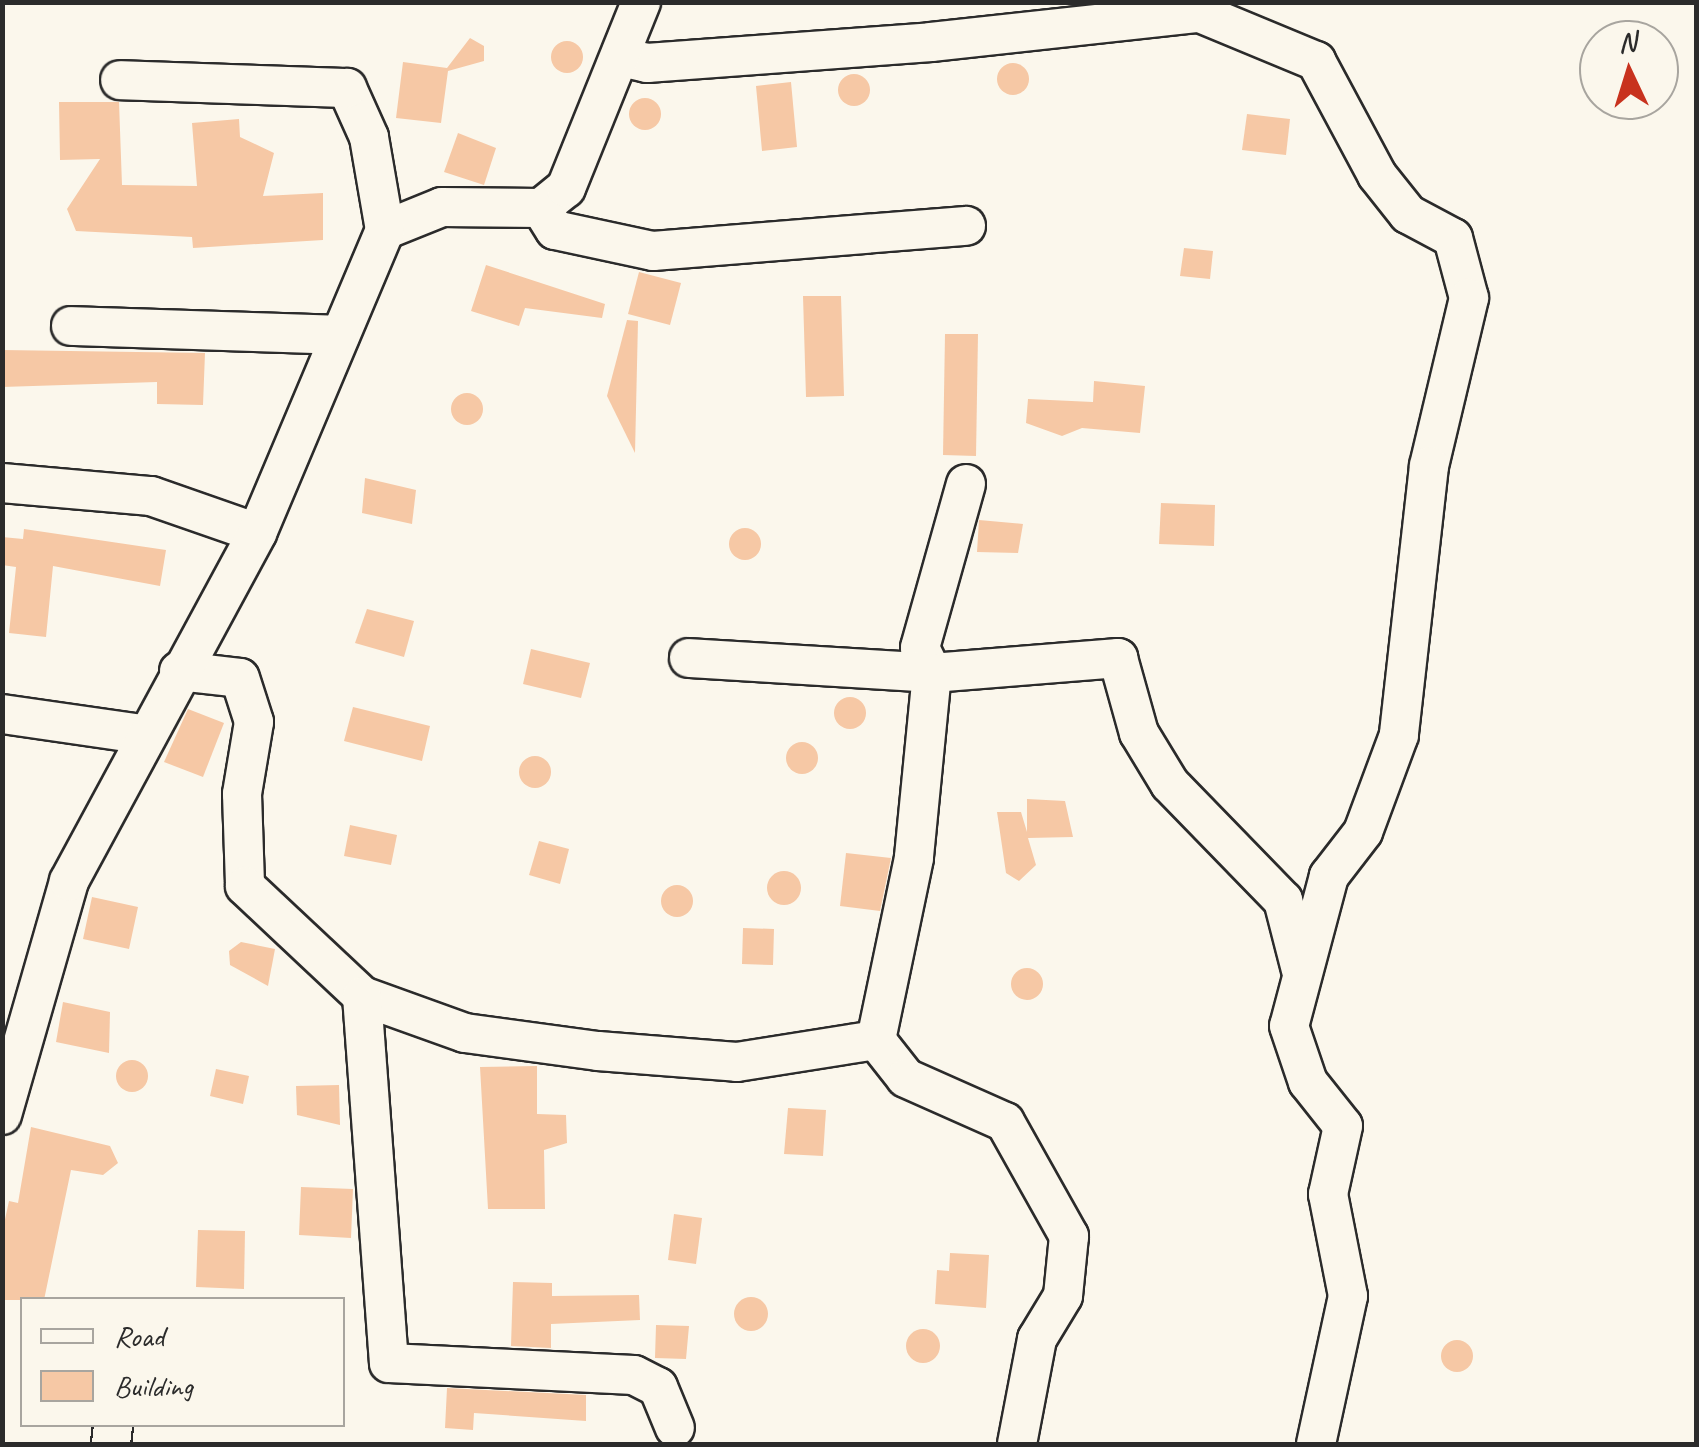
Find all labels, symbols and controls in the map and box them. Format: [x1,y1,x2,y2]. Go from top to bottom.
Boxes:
north arrow [1579,20,1679,120]
text: N [1617,24,1637,60]
legend [20,1297,345,1427]
text: Road [114,1317,164,1355]
text: Building [114,1367,193,1405]

